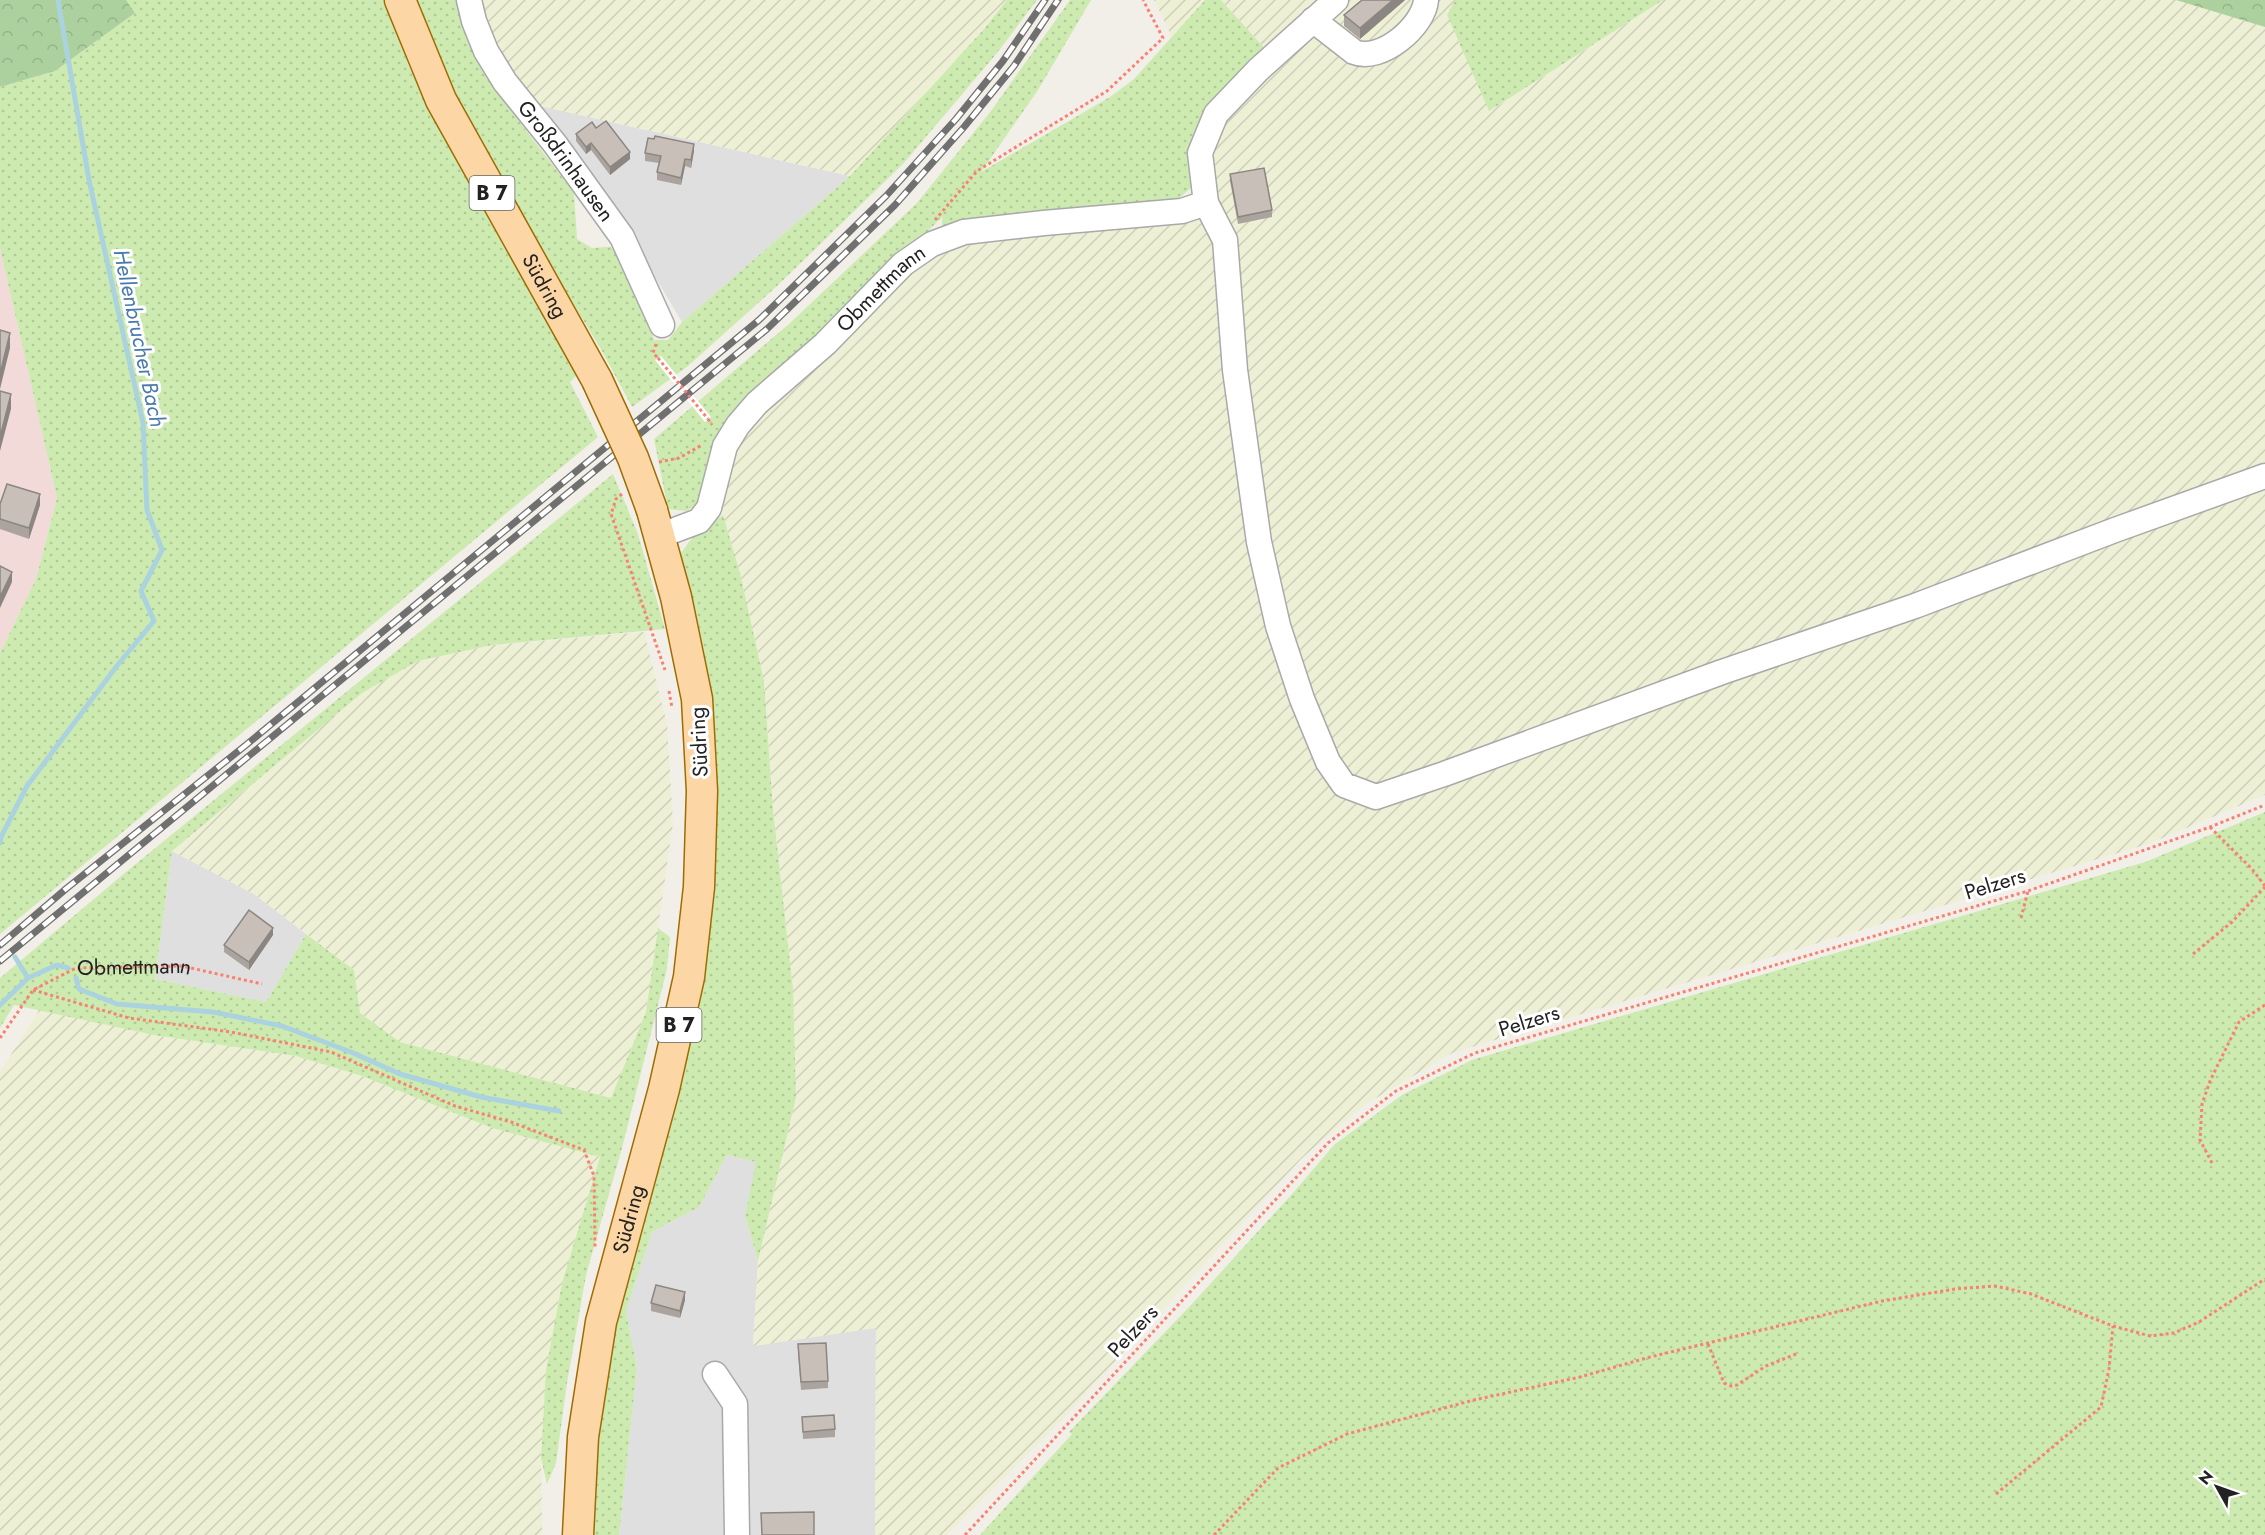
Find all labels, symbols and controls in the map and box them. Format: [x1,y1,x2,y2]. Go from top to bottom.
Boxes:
street label: Großdrinhausen [511,94,621,228]
road number: B 7 [470,176,514,210]
street label: Obmettmann [829,238,932,339]
water label: Hellenbrucher Bach [106,246,174,430]
street label: Südring [514,248,575,324]
street label: Südring [682,706,716,778]
street label: Pelzers [1961,861,2029,907]
street label: Obmettmann [77,951,195,983]
street label: Pelzers [1495,998,1563,1044]
road number: B 7 [656,1008,702,1042]
street label: Südring [605,1181,652,1257]
street label: Pelzers [1101,1298,1165,1364]
north arrow [2187,1457,2247,1517]
text: N [2193,1465,2219,1490]

